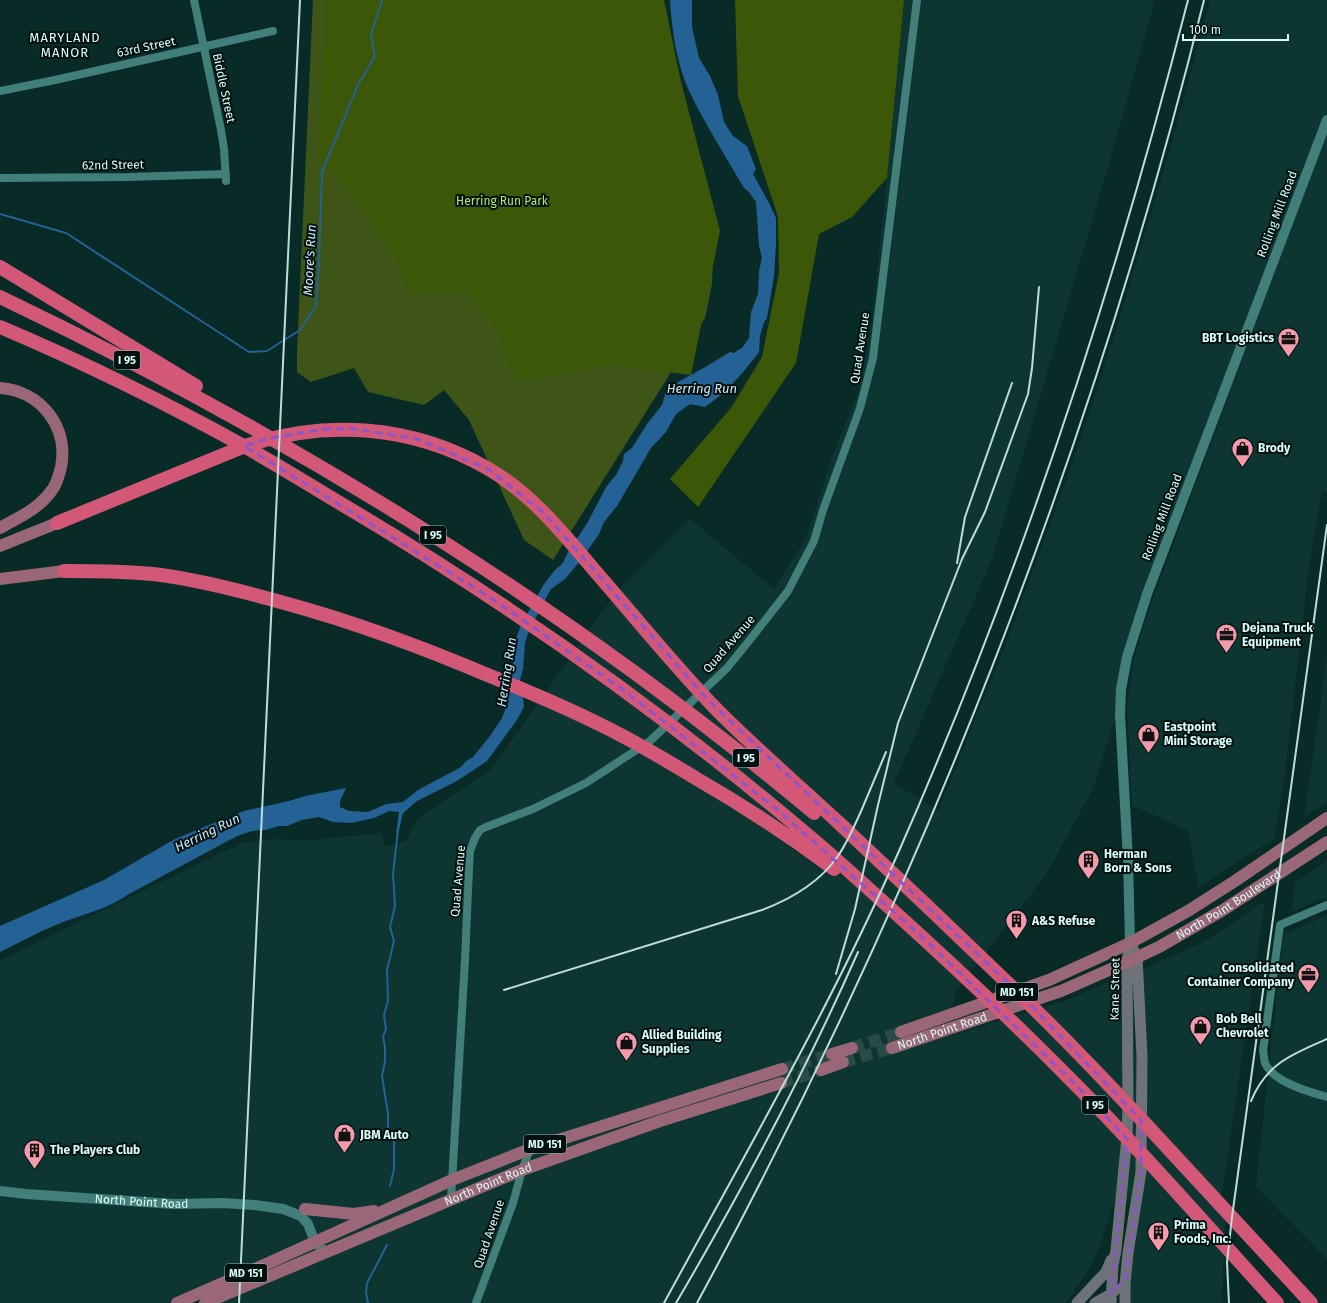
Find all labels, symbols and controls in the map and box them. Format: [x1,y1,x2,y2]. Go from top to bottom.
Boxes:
scale bar [1183,16,1288,42]
text: 100 m [1189,23,1221,37]
district label: MARYLAND MANOR [29,30,101,60]
street label: 63rd Street [115,34,177,60]
street label: Biddle Street [210,52,238,125]
street label: 62nd Street [82,157,145,173]
street label: Rolling Mill Road [1254,169,1300,259]
park label: Herring Run Park [456,194,549,208]
water label: Moore's Run [300,224,319,296]
street label: Quad Avenue [847,311,873,385]
office icon: BBT Logistics [1276,325,1302,358]
place label: BBT Logistics [1202,331,1274,345]
road number: I 95 [114,351,140,369]
water label: Herring Run [667,381,737,396]
shop icon: Brody [1229,435,1255,468]
place label: Brody [1258,441,1291,455]
street label: Rolling Mill Road [1139,472,1185,562]
road number: I 95 [420,526,446,544]
street label: Quad Avenue [700,612,758,676]
place label: Dejana Truck Equipment [1242,621,1313,649]
office icon: Dejana Truck Equipment [1213,622,1239,655]
water label: Herring Run [494,636,519,708]
place label: Eastpoint Mini Storage [1164,720,1232,748]
shop icon: Eastpoint Mini Storage [1135,721,1161,754]
road number: I 95 [733,749,759,767]
water label: Herring Run [172,810,242,855]
street label: Quad Avenue [448,845,468,917]
place label: Herman Born & Sons [1104,847,1172,875]
building icon: Herman Born & Sons [1076,848,1102,881]
street label: North Point Boulevard [1173,867,1284,943]
building icon: A&S Refuse [1003,908,1029,941]
place label: A&S Refuse [1031,914,1096,928]
street label: Kane Street [1107,957,1123,1021]
place label: Consolidated Container Company [1187,961,1295,989]
office icon: Consolidated Container Company [1296,962,1322,995]
road number: MD 151 [996,983,1038,1001]
street label: North Point Road [896,1009,989,1053]
place label: Bob Bell Chevrolet [1216,1012,1269,1040]
shop icon: Bob Bell Chevrolet [1187,1013,1213,1046]
place label: Allied Building Supplies [641,1028,722,1056]
shop icon: Allied Building Supplies [613,1029,639,1062]
road number: I 95 [1082,1096,1108,1114]
shop icon: JBM Auto [331,1122,357,1155]
place label: JBM Auto [359,1128,409,1142]
road number: MD 151 [524,1135,566,1153]
building icon: The Players Club [22,1137,48,1170]
place label: The Players Club [50,1143,140,1157]
street label: North Point Road [442,1160,534,1209]
street label: North Point Road [94,1192,189,1211]
street label: Quad Avenue [471,1198,507,1270]
place label: Prima Foods, Inc. [1174,1218,1231,1246]
building icon: Prima Foods, Inc. [1146,1219,1172,1252]
road number: MD 151 [225,1264,267,1282]

